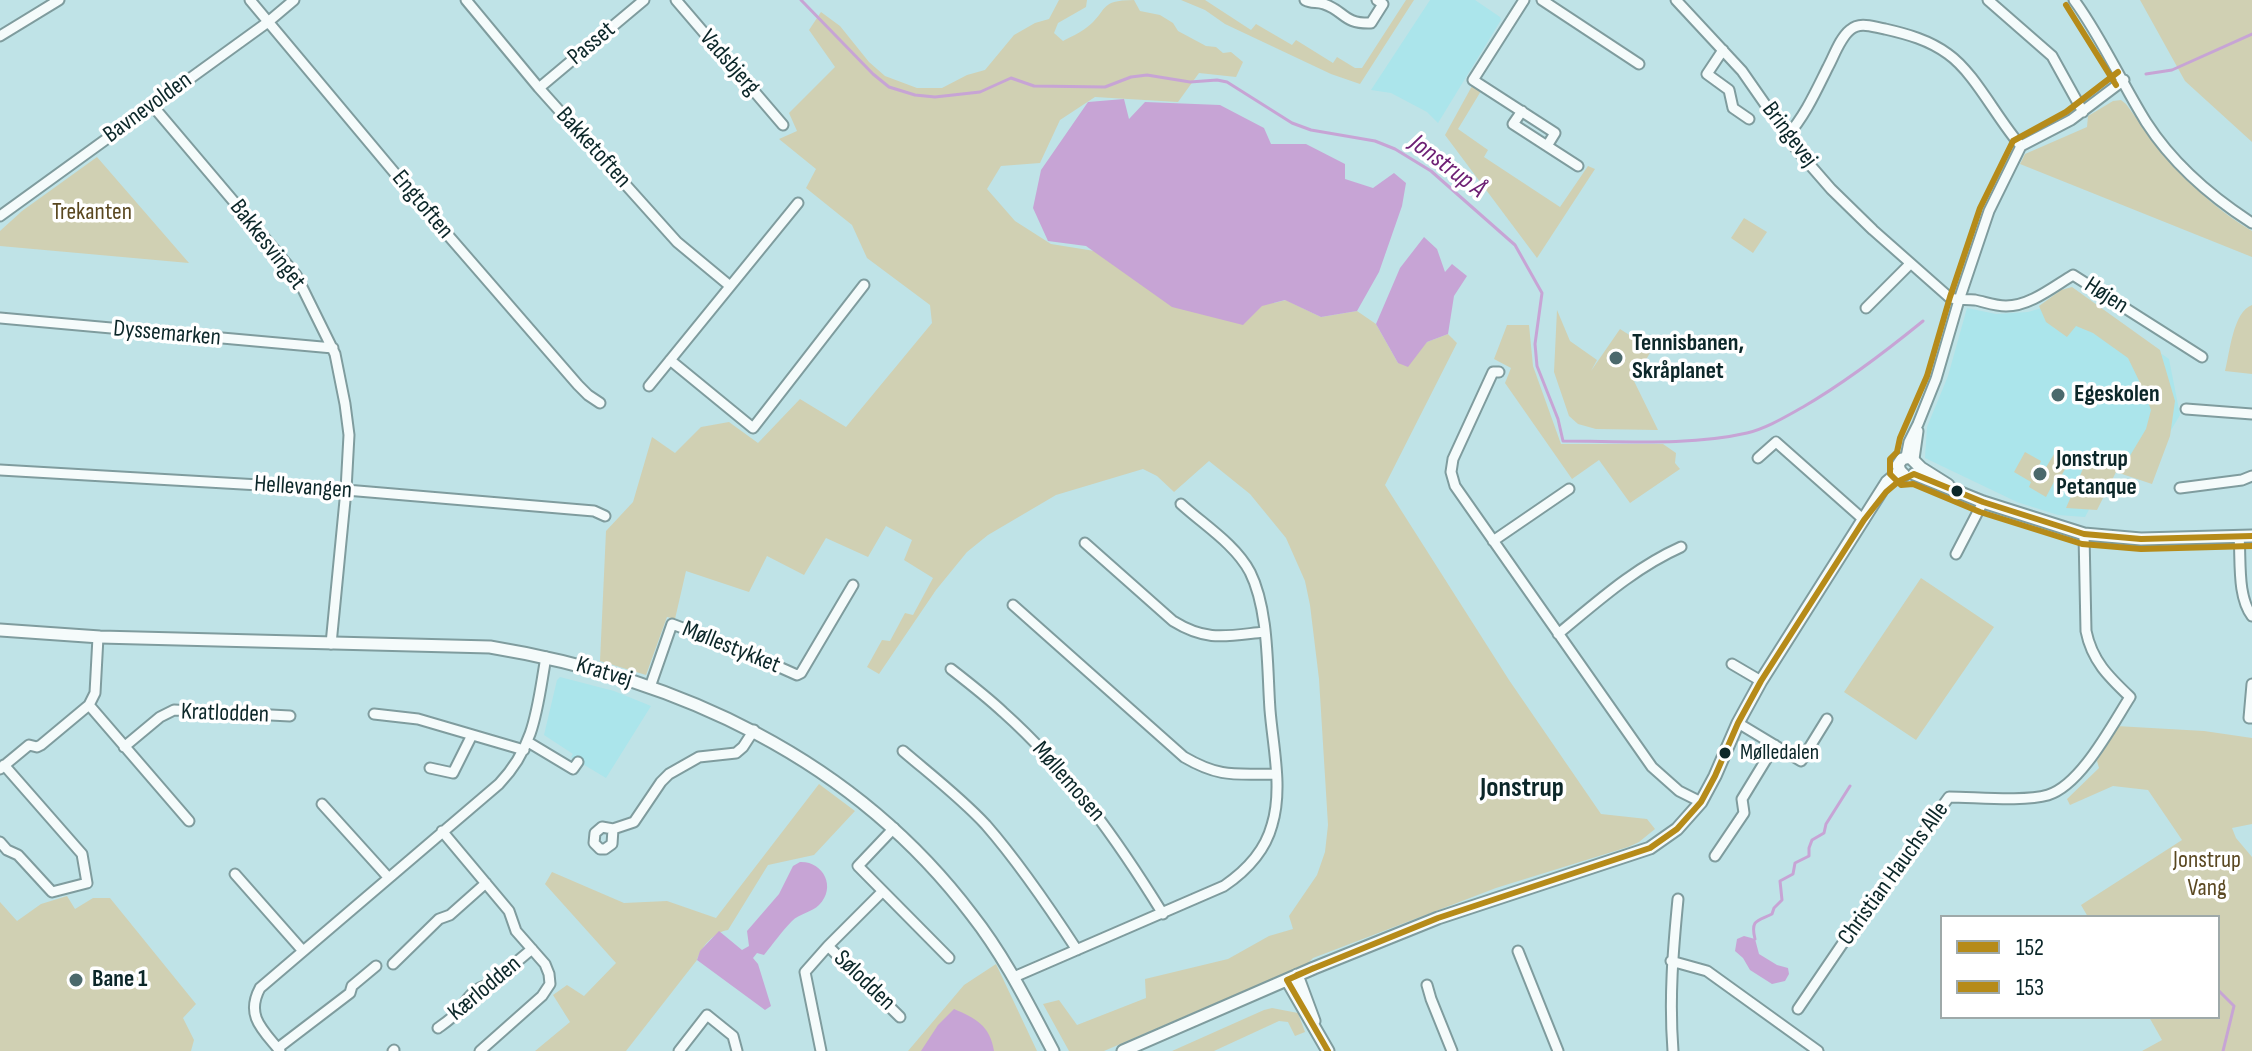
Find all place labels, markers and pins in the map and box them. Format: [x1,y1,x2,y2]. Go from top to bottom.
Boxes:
place label: Tennisbanen, Skråplanet [1632,330,1744,386]
marker: Tennisbanen, Skråplanet [1607,349,1625,367]
place label: Egeskolen [2074,381,2160,409]
marker: Egeskolen [2049,386,2067,404]
place label: Jonstrup Petanque [2056,446,2137,502]
marker: Jonstrup Petanque [2031,465,2049,483]
unlabelled marker [1949,483,1965,499]
place label: Mølledalen [1740,740,1819,766]
marker: Mølledalen [1717,745,1733,761]
place label: Bane 1 [92,966,147,994]
marker: Bane 1 [67,971,85,989]

